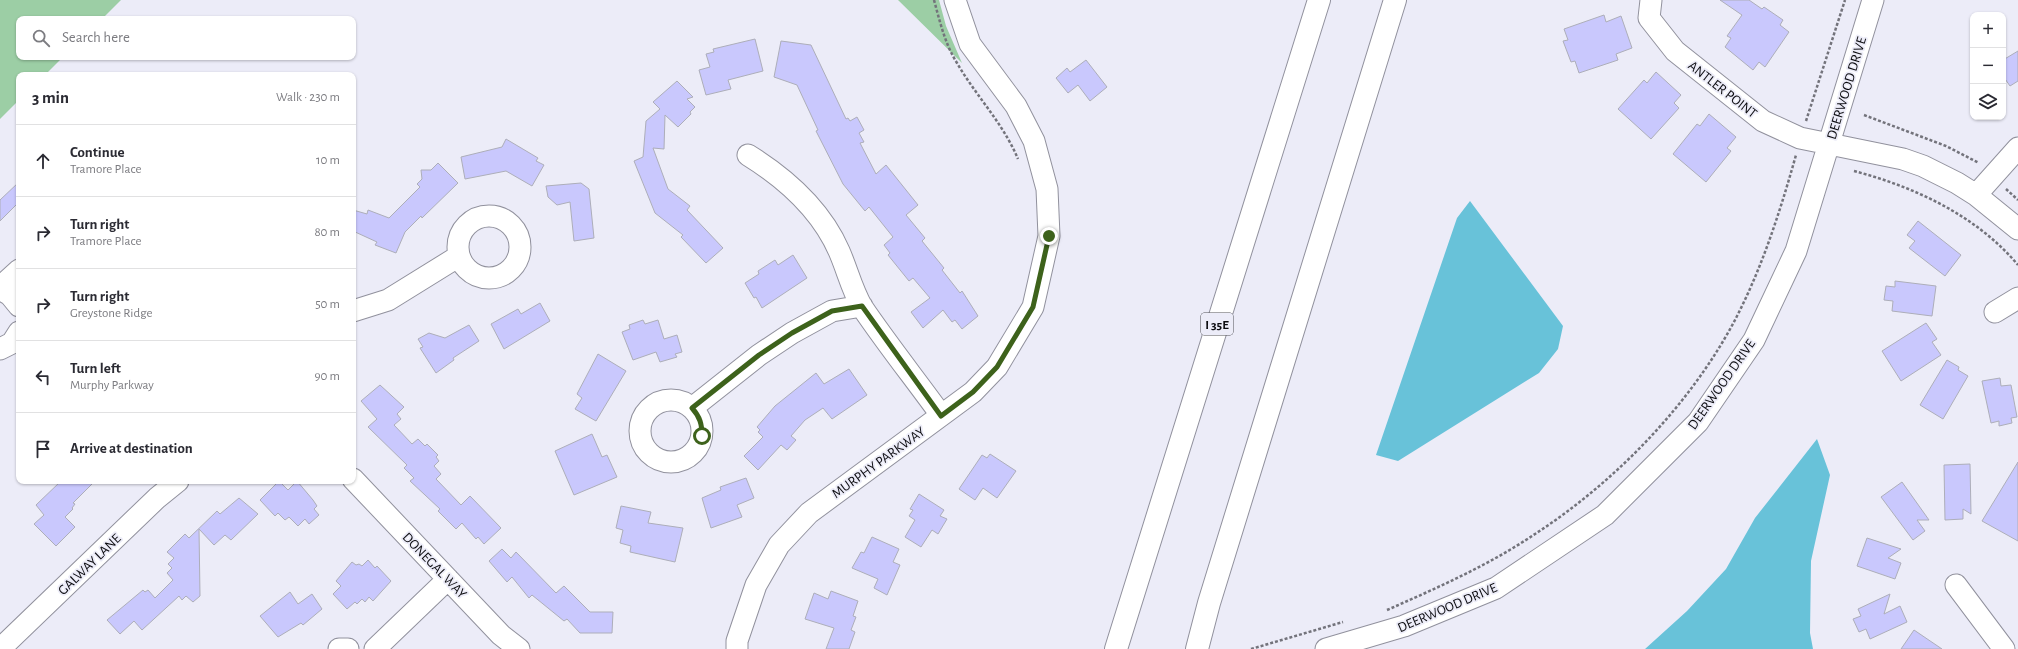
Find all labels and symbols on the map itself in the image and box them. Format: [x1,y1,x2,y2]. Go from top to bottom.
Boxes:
street label: DEERWOOD DRIVE [1825,35,1869,141]
street label: ANTLER POINT [1685,59,1760,121]
route end [1040,227,1058,245]
road number: I 35E [1201,313,1233,335]
street label: DEERWOOD DRIVE [1686,337,1758,432]
street label: MURPHY PARKWAY [829,424,928,501]
route start [693,427,711,445]
street label: DONEGAL WAY [399,530,469,602]
street label: GALWAY LANE [56,531,124,598]
street label: DEERWOOD DRIVE [1396,581,1499,635]

